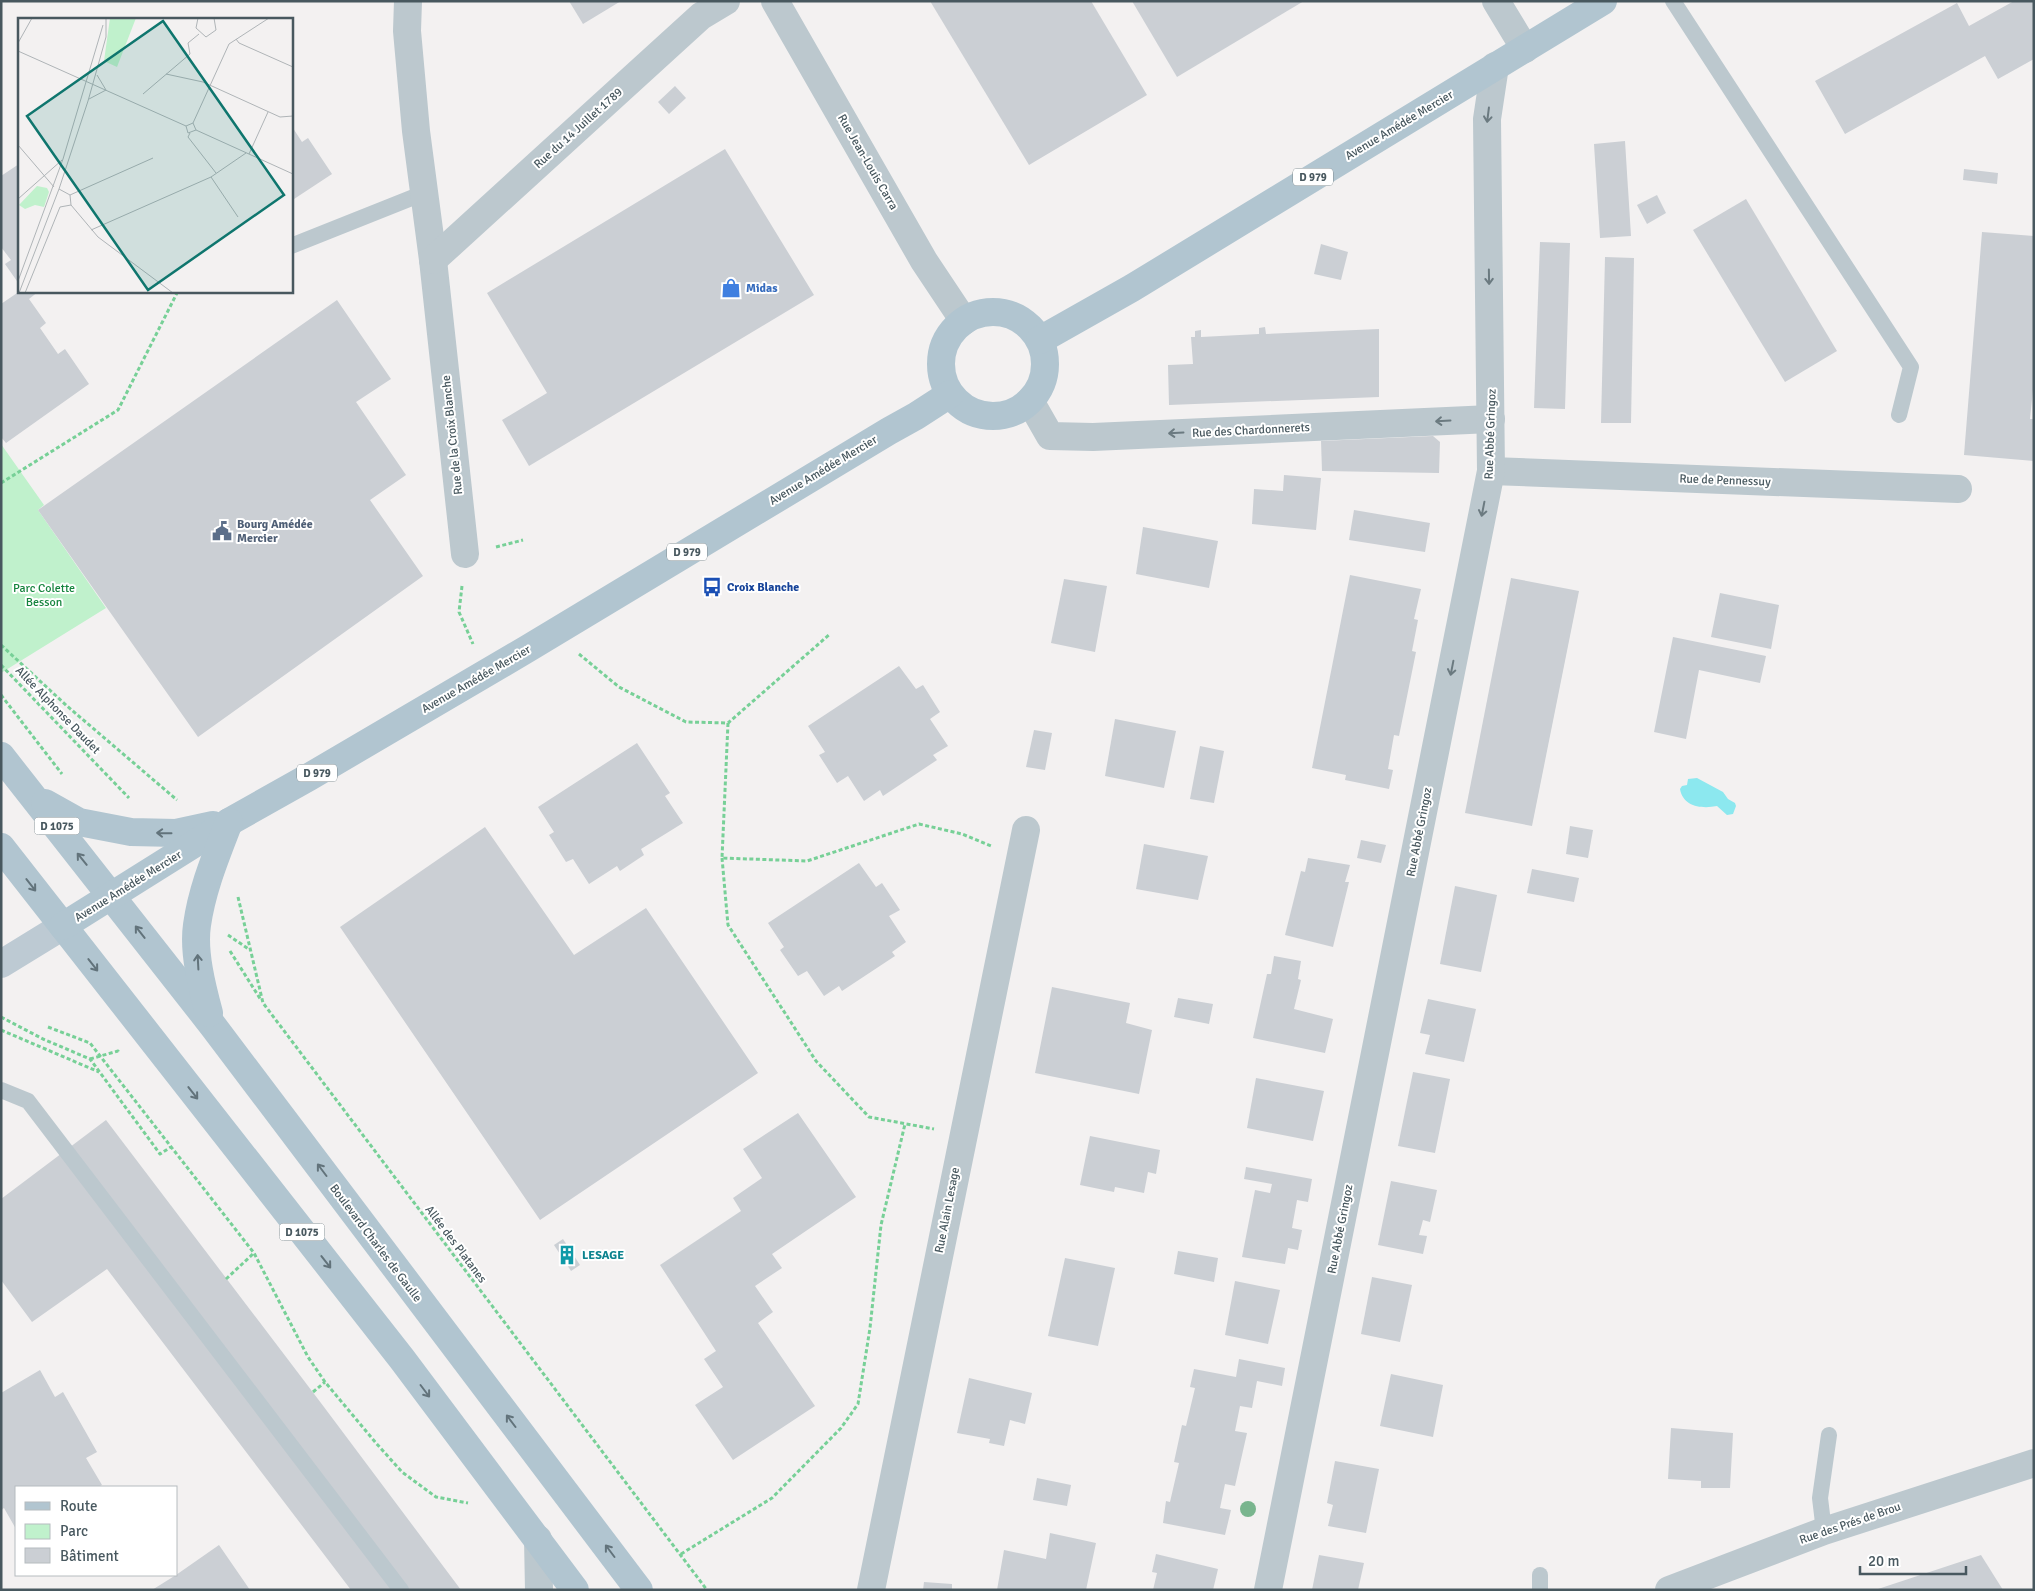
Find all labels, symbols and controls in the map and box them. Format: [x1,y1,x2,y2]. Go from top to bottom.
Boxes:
inset map [18,18,292,292]
street label: Rue du 14 Juillet 1789 [531,85,626,172]
street label: Avenue Amédée Mercier [1342,87,1457,164]
one-way arrow [1483,106,1493,122]
street label: Rue Jean-Louis Carra [834,112,901,213]
road number: D 979 [1293,168,1333,186]
one-way arrow [1484,268,1494,285]
shop icon: Midas [720,277,742,299]
place label: Midas [746,281,778,296]
street label: Rue de la Croix Blanche [439,374,466,495]
street label: Rue Abbé Gringoz [1481,388,1500,480]
one-way arrow [1435,417,1451,426]
street label: Rue des Chardonnerets [1192,420,1310,441]
one-way arrow [1168,429,1184,438]
street label: Avenue Amédée Mercier [766,432,881,509]
street label: Rue de Pennessuy [1679,471,1771,490]
one-way arrow [1478,500,1488,516]
place label: Bourg Amédée Mercier [237,517,313,546]
public building icon: Bourg Amédée Mercier [211,520,233,542]
road number: D 979 [667,544,707,560]
bus stop icon: Croix Blanche [701,576,723,598]
place label: Croix Blanche [727,580,799,595]
park label: Parc Colette Besson [13,581,75,610]
street label: Avenue Amédée Mercier [419,642,534,717]
one-way arrow [1446,660,1456,676]
street label: Allée Alphonse Daudet [12,663,103,757]
road number: D 979 [297,764,337,781]
street label: Rue Abbé Gringoz [1403,786,1436,878]
road number: D 1075 [34,818,80,834]
one-way arrow [156,828,172,838]
street label: Avenue Amédée Mercier [72,847,185,925]
one-way arrow [77,852,88,865]
one-way arrow [26,878,37,891]
one-way arrow [135,926,146,939]
one-way arrow [194,954,203,970]
one-way arrow [88,958,98,972]
one-way arrow [188,1086,198,1100]
one-way arrow [316,1164,327,1177]
street label: Rue Alain Lesage [932,1166,963,1254]
street label: Boulevard Charles de Gaulle [326,1181,425,1305]
street label: Rue Abbé Gringoz [1324,1183,1357,1275]
street label: Allée des Platanes [422,1203,490,1286]
road number: D 1075 [280,1224,324,1240]
building icon: LESAGE [556,1244,578,1266]
place label: LESAGE [582,1248,624,1263]
one-way arrow [320,1255,331,1268]
one-way arrow [420,1384,431,1397]
one-way arrow [506,1415,517,1428]
legend [15,1486,178,1576]
text: Route [60,1497,97,1515]
street label: Rue des Prés de Brou [1798,1499,1903,1548]
text: Parc [60,1522,88,1540]
scale bar [1860,1544,1966,1576]
one-way arrow [604,1545,615,1558]
text: Bâtiment [60,1547,119,1565]
text: 20 m [1868,1552,1899,1570]

